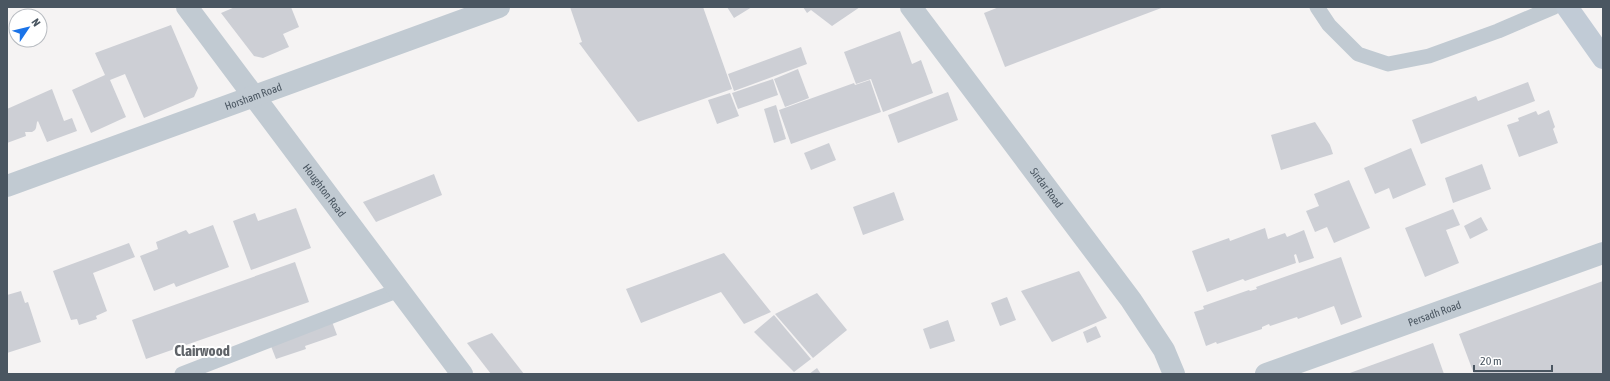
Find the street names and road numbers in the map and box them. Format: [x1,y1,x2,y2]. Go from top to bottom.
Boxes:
street label: Horsham Road [223,81,283,112]
street label: Houghton Road [301,161,348,219]
street label: Sirdar Road [1028,166,1065,210]
street label: Persadh Road [1406,298,1463,329]

